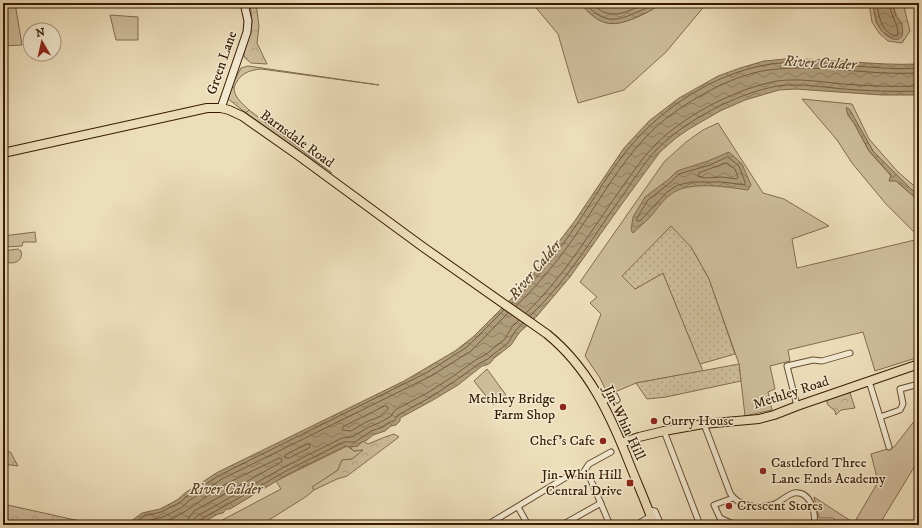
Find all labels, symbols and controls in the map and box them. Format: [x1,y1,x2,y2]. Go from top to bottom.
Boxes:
north arrow [22,22,62,62]
text: N [35,25,46,41]
street label: Green Lane [203,29,241,97]
water label: River Calder [782,52,858,74]
street label: Barnsdale Road [257,106,337,172]
water label: River Calder [504,235,567,305]
street label: Methley Road [751,372,831,414]
street label: Jin-Whin Hill [598,381,649,464]
place label: Methley Bridge Farm Shop [468,390,555,424]
marker: Methley Bridge Farm Shop [558,402,568,412]
place label: Curry House [662,412,734,430]
marker: Curry House [649,416,659,426]
place label: Chef's Cafe [530,432,595,450]
marker: Chef's Cafe [598,436,608,446]
place label: Castleford Three Lane Ends Academy [771,454,886,488]
place label: Jin-Whin Hill Central Drive [540,466,623,500]
marker: Castleford Three Lane Ends Academy [758,466,768,476]
marker: Jin-Whin Hill Central Drive [625,478,635,488]
water label: River Calder [189,480,264,499]
place label: Crescent Stores [737,497,823,515]
marker: Crescent Stores [724,501,734,511]

